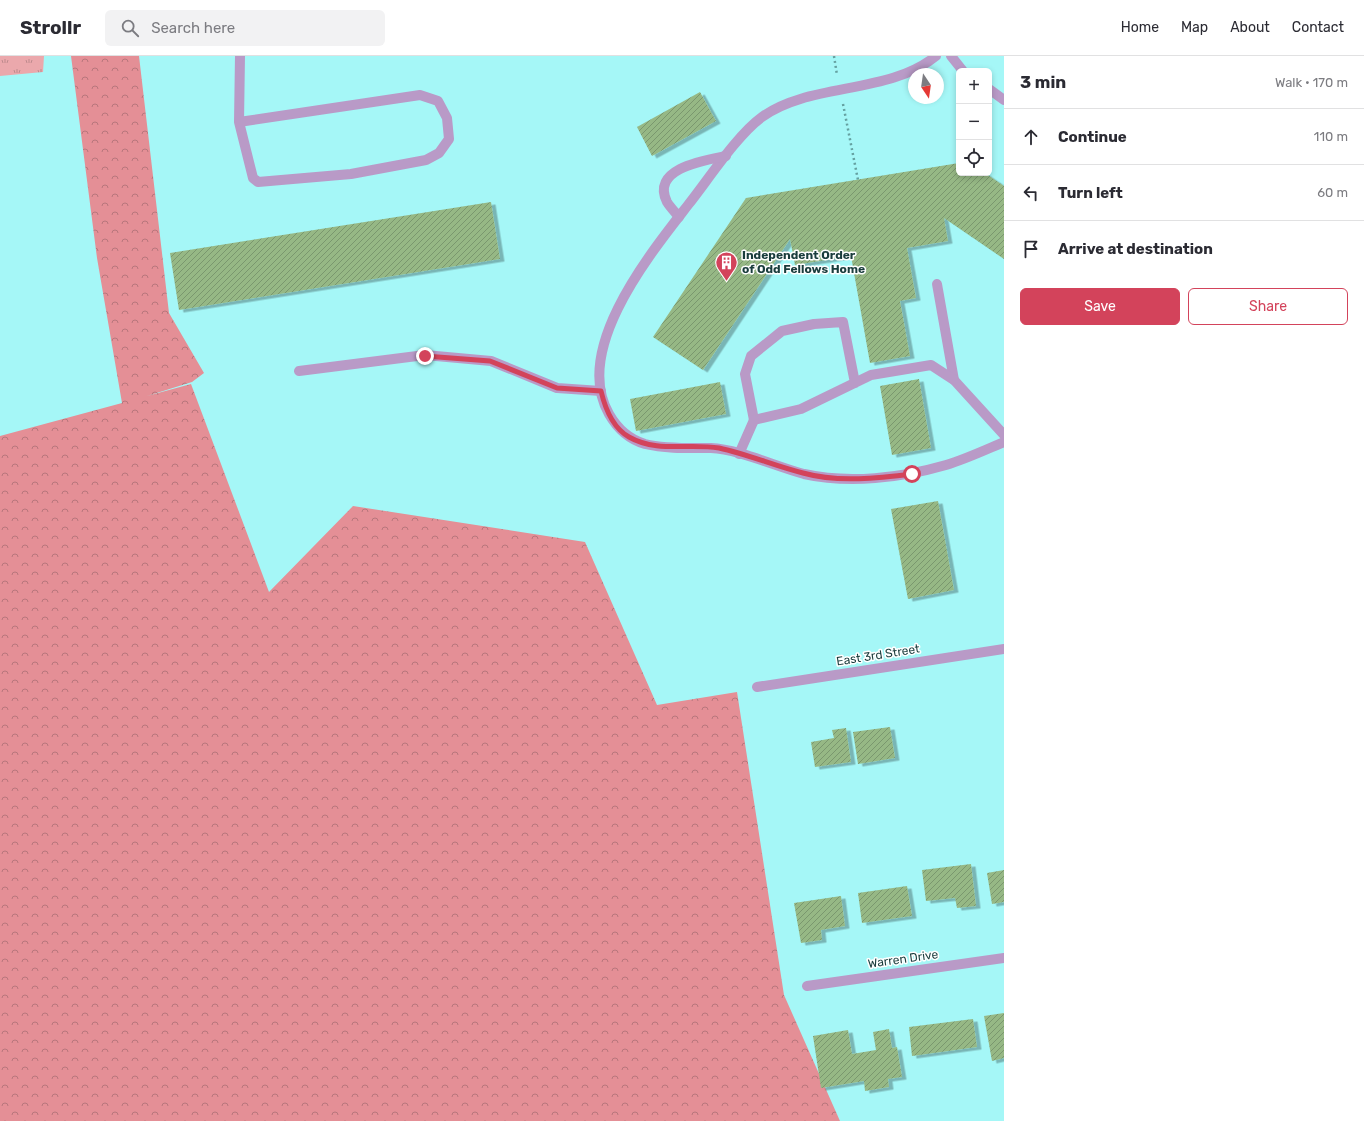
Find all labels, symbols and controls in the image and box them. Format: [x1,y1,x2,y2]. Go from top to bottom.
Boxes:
search box [105,10,385,46]
text: Strollr [20,16,81,39]
icon: search [119,17,141,39]
text: Search here [151,19,235,37]
text: Home [1121,19,1159,36]
text: Map [1181,19,1208,36]
text: About [1230,19,1270,36]
text: Contact [1292,19,1344,36]
north arrow [908,68,944,104]
map controls [956,68,992,176]
button: + [956,68,992,104]
text: 3 min [1020,72,1066,92]
text: Walk · 170 m [1275,75,1348,90]
button: − [956,104,992,140]
icon: ahead [1020,126,1042,148]
text: Continue [1058,128,1127,146]
text: 110 m [1314,129,1348,144]
button: locate [956,140,992,176]
icon: left [1020,182,1042,204]
text: Turn left [1058,184,1123,202]
text: 60 m [1317,185,1348,200]
icon: arrive [1020,238,1042,260]
text: Arrive at destination [1058,240,1213,258]
place label: Independent Order of Odd Fellows Home [742,248,865,276]
building icon: Independent Order of Odd Fellows Home [713,249,739,282]
button: Save [1020,288,1180,325]
button: Share [1188,288,1348,325]
route end [416,347,434,365]
route start [903,465,921,483]
street label: East 3rd Street [835,641,921,668]
street label: Warren Drive [867,947,939,971]

